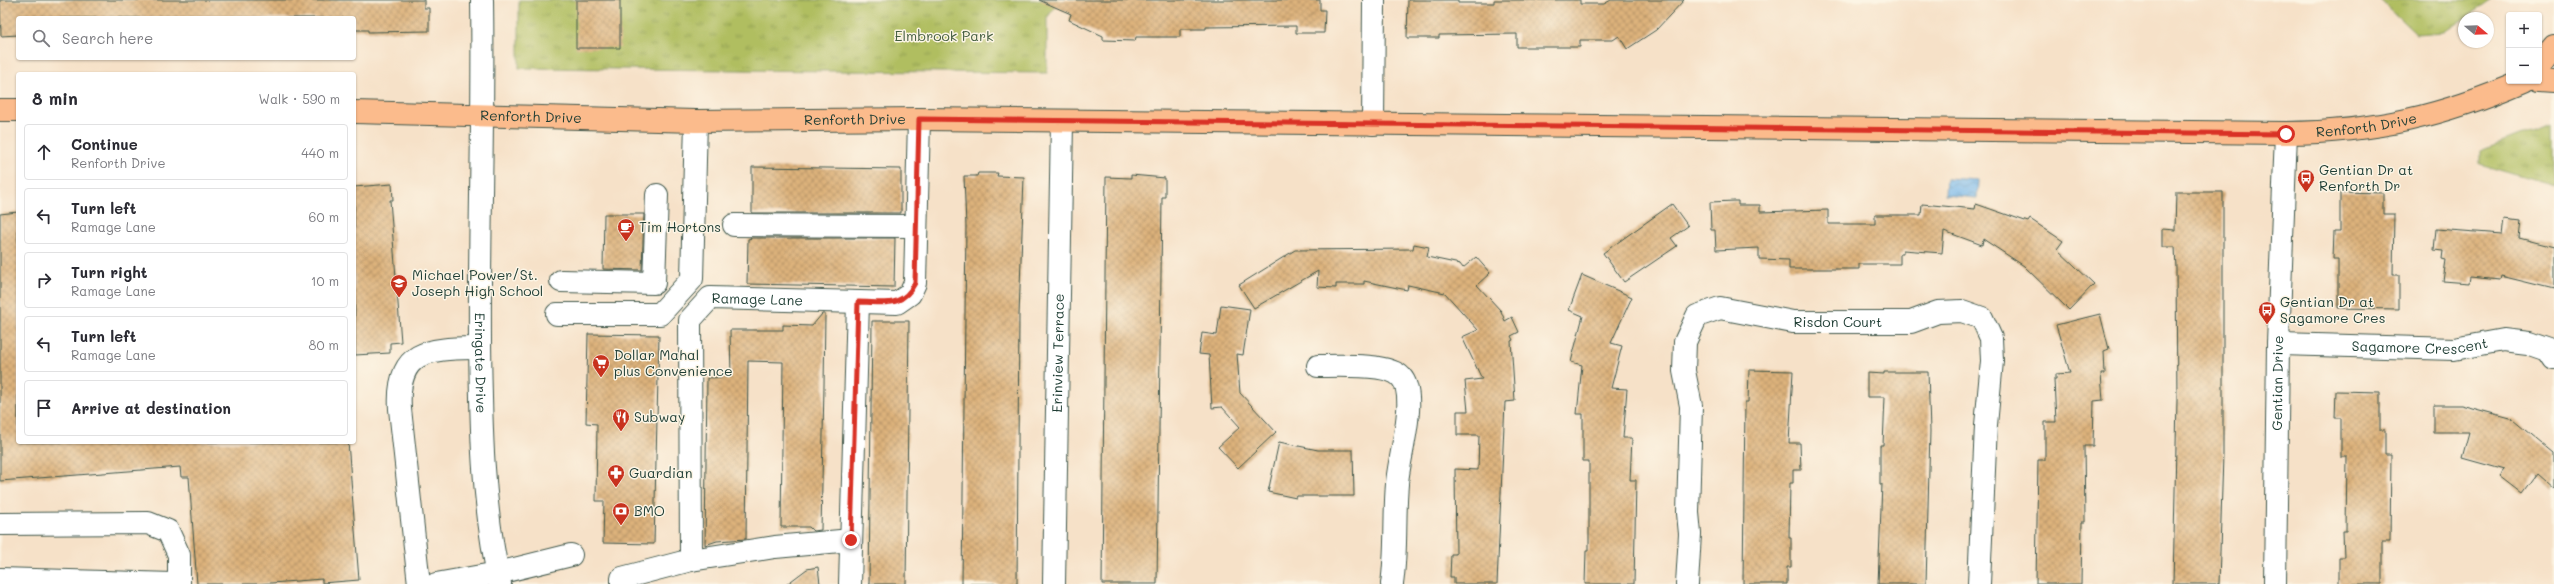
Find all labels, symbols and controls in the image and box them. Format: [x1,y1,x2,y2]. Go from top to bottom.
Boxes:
north arrow [2458,12,2494,48]
map controls [2506,12,2542,84]
button: + [2506,12,2542,48]
search box [16,16,356,60]
park label: Elmbrook Park [895,26,993,45]
icon: search [30,27,52,49]
text: Search here [62,28,153,48]
button: − [2506,48,2542,84]
text: 8 min [32,87,78,109]
text: Walk · 590 m [259,90,340,107]
street label: Renforth Drive [480,105,582,127]
street label: Renforth Drive [2315,108,2419,141]
street label: Renforth Drive [804,109,906,129]
route start [2277,125,2295,143]
text: Continue [71,134,138,154]
icon: ahead [33,141,55,163]
text: 440 m [301,144,339,161]
text: Renforth Drive [71,154,165,171]
place label: Gentian Dr at Renforth Dr [2319,160,2413,195]
bus stop icon: Gentian Dr at Renforth Dr [2296,168,2316,193]
text: Turn left [71,198,136,218]
icon: left [33,205,55,227]
text: 60 m [309,208,339,225]
cafe icon: Tim Hortons [616,217,636,242]
place label: Tim Hortons [639,217,721,236]
text: Ramage Lane [71,218,156,235]
text: Turn right [71,262,148,282]
place label: Michael Power/St. Joseph High School [412,265,543,300]
icon: right [33,269,55,291]
text: 10 m [311,272,339,289]
school or university icon: Michael Power/St. Joseph High School [389,273,409,298]
text: Ramage Lane [71,282,156,299]
street label: Ramage Lane [711,288,803,309]
place label: Gentian Dr at Sagamore Cres [2280,292,2386,327]
street label: Erinview Terrace [1047,293,1068,413]
bus stop icon: Gentian Dr at Sagamore Cres [2257,300,2277,325]
street label: Risdon Court [1793,312,1882,331]
street label: Eringate Drive [471,313,491,413]
text: Turn left [71,326,136,346]
icon: left [33,333,55,355]
street label: Sagamore Crescent [2351,333,2489,358]
street label: Gentian Drive [2267,335,2287,431]
text: 80 m [309,336,339,353]
place label: Dollar Mahal plus Convenience [614,345,733,380]
text: Ramage Lane [71,346,156,363]
supermarket icon: Dollar Mahal plus Convenience [591,353,611,378]
icon: arrive [33,397,55,419]
text: Arrive at destination [71,398,231,418]
restaurant icon: Subway [611,407,631,432]
place label: Subway [634,407,685,426]
pharmacy icon: Guardian [606,463,626,488]
place label: Guardian [629,463,692,482]
bank icon: BMO [611,501,631,526]
place label: BMO [634,501,665,520]
route end [842,531,860,549]

